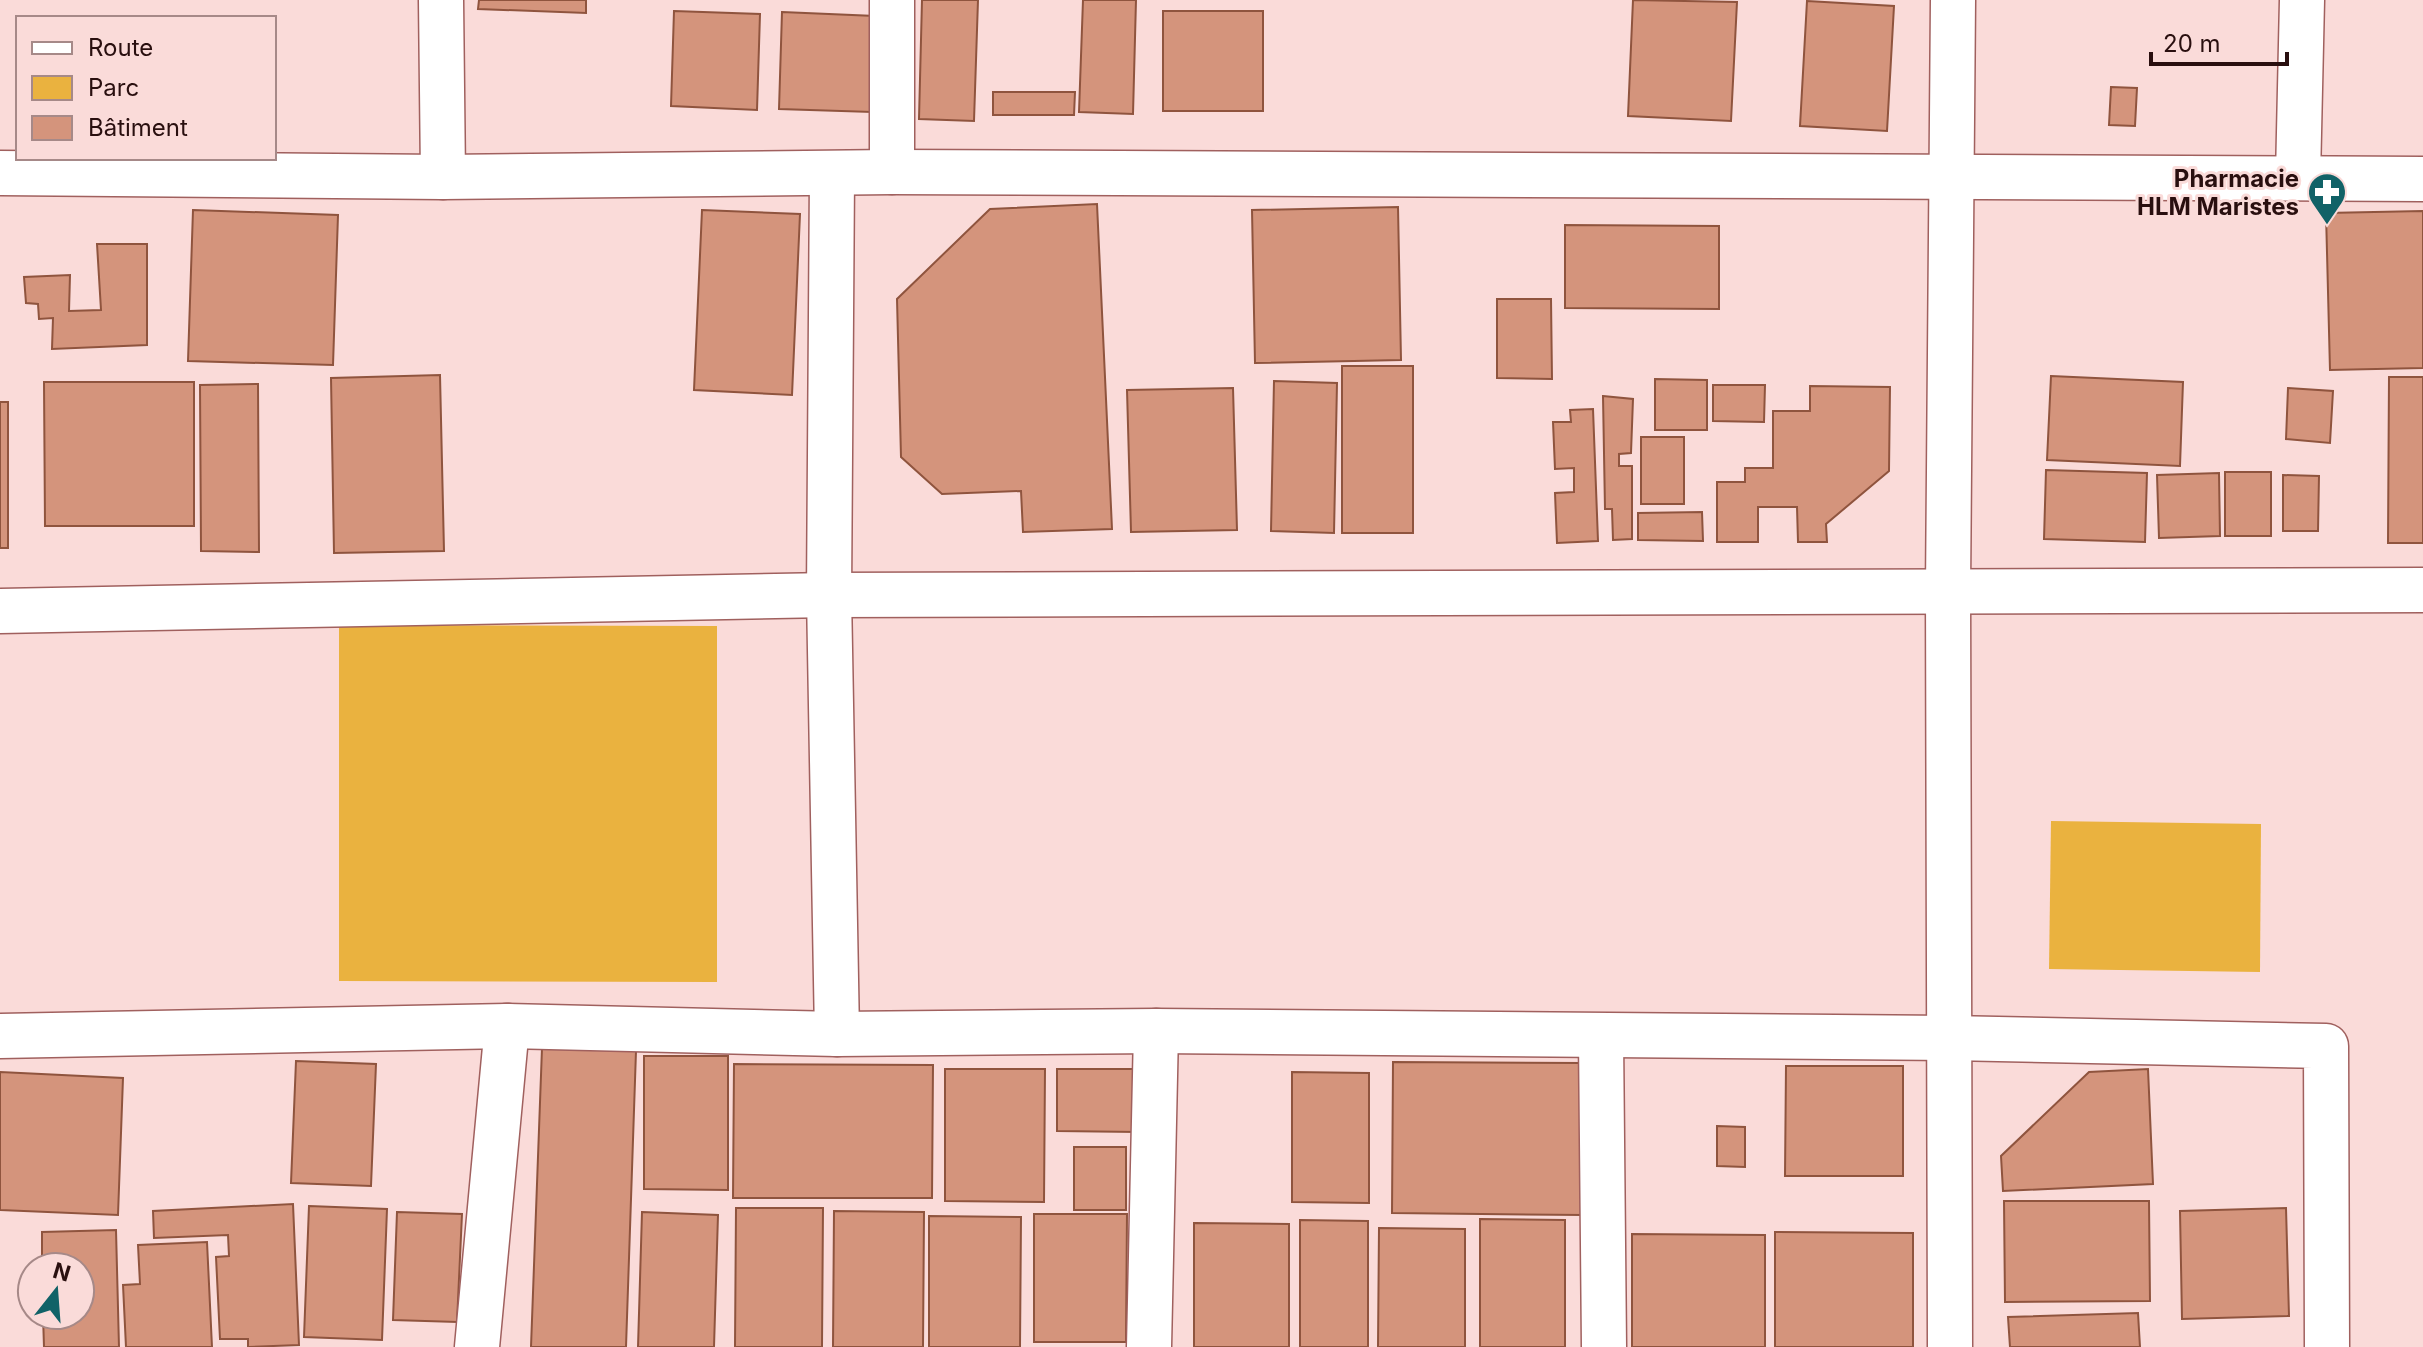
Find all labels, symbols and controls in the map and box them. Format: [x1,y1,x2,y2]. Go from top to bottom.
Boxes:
legend [16,16,276,160]
scale bar [2151,16,2287,66]
text: 20 m [2163,29,2221,58]
text: Route [88,33,153,62]
text: Parc [88,73,139,102]
text: Bâtiment [88,113,188,142]
place label: Pharmacie HLM Maristes [2137,164,2299,221]
pharmacy icon: Pharmacie HLM Maristes [2306,171,2348,226]
north arrow [16,1251,96,1331]
text: N [50,1257,74,1287]

